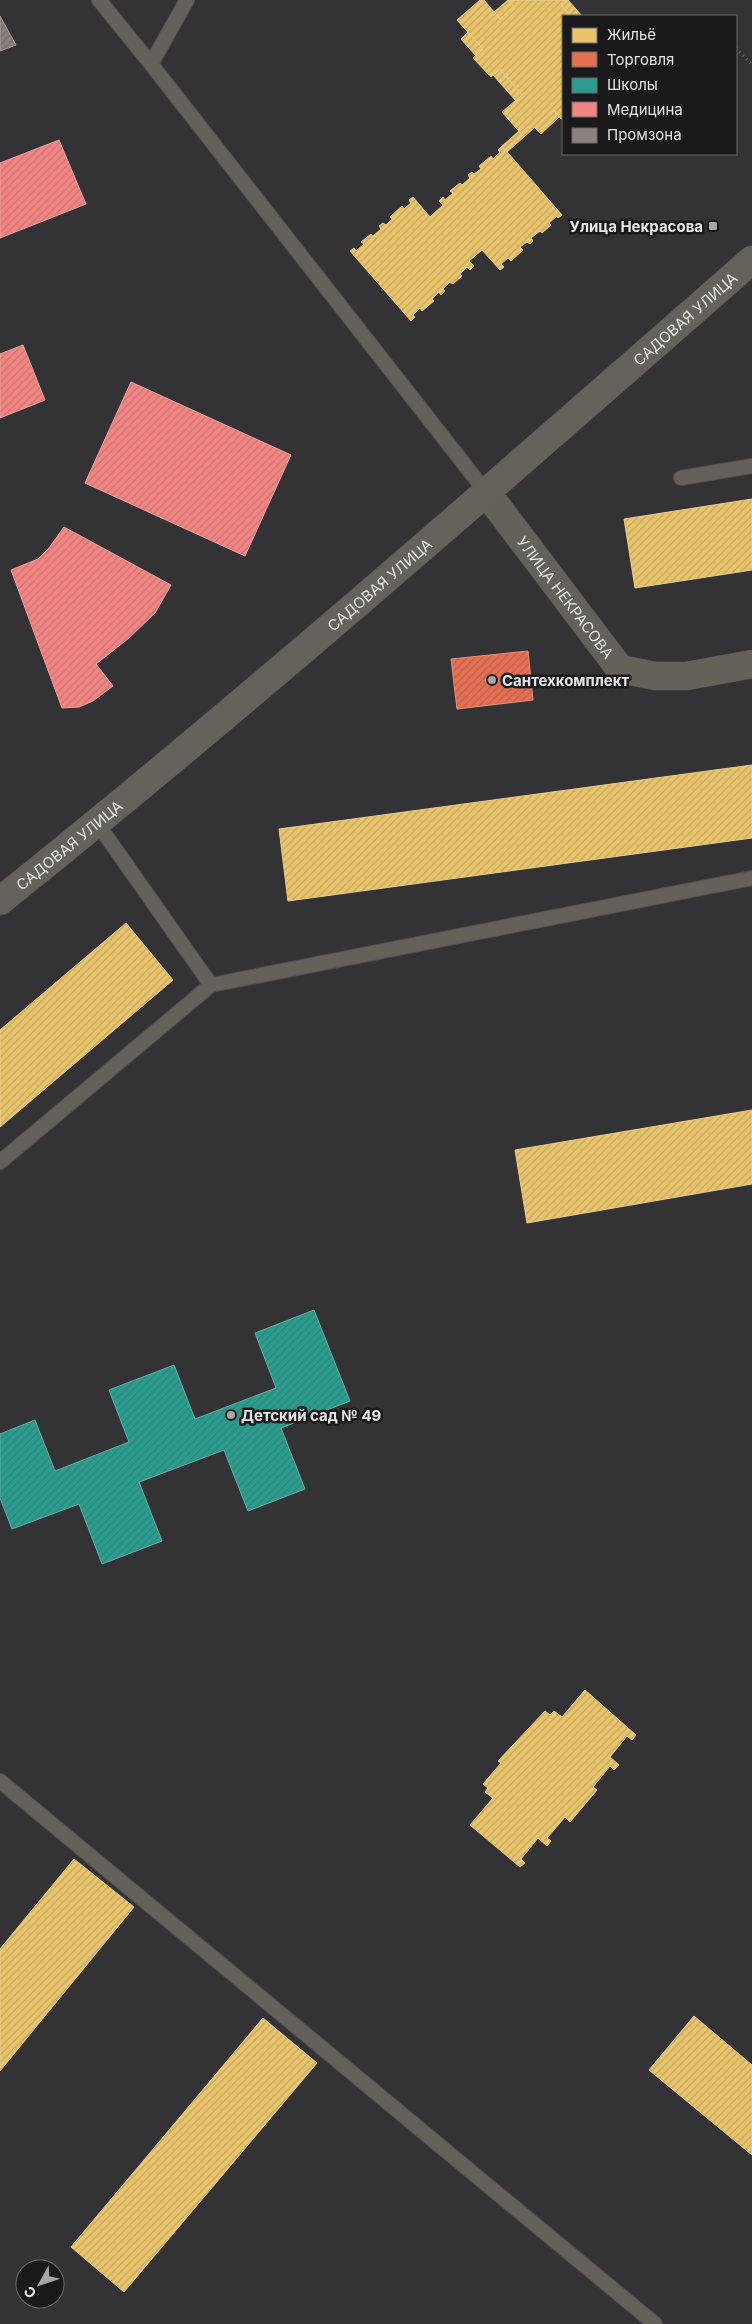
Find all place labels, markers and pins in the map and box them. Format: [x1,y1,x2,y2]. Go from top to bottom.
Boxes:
place label: Улица Некрасова [570,217,703,236]
marker: Улица Некрасова [707,220,719,232]
place label: Сантехкомплект [502,671,629,690]
marker: Сантехкомплект [486,674,498,686]
place label: Детский сад № 49 [241,1406,382,1425]
marker: Детский сад № 49 [225,1409,237,1421]

